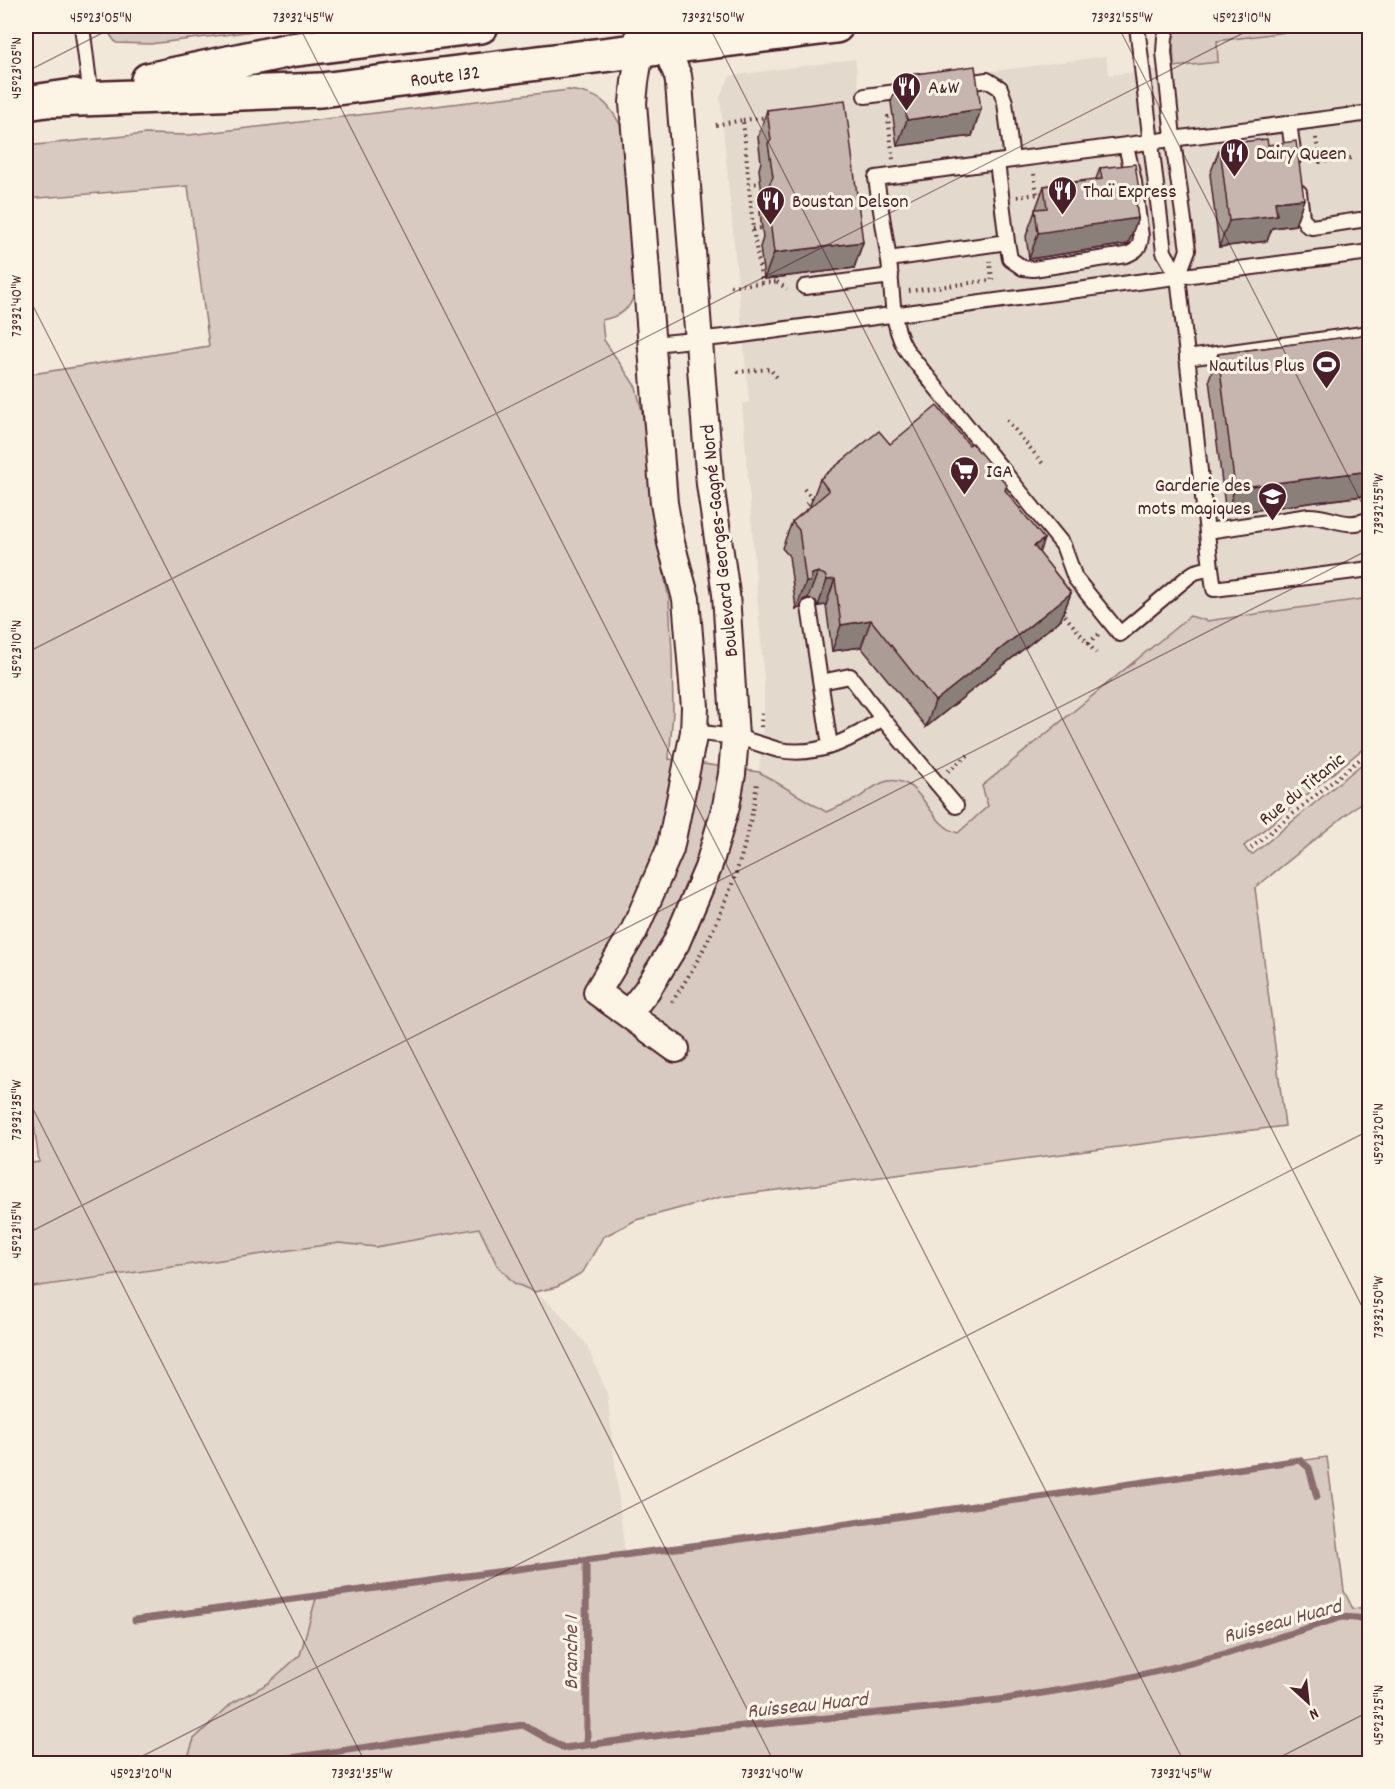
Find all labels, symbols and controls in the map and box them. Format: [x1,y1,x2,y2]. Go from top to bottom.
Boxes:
text: 45°23'05"N [70,8,132,30]
text: 73°32'45"W [273,8,334,30]
text: 73°32'50"W [682,8,745,30]
text: 73°32'55"W [1091,8,1153,30]
text: 45°23'10"N [1213,8,1271,30]
text: 45°23'05"N [7,37,29,99]
street label: Route 132 [409,60,482,96]
restaurant icon: A&W [891,70,923,112]
place label: A&W [928,75,960,103]
restaurant icon: Dairy Queen [1219,136,1251,178]
place label: Dairy Queen [1256,141,1347,169]
restaurant icon: Thaï Express [1046,174,1078,216]
place label: Thaï Express [1083,179,1177,207]
restaurant icon: Boustan Delson [755,184,787,226]
place label: Boustan Delson [792,189,908,217]
text: 73°32'40"W [7,275,29,337]
sports icon: Nautilus Plus [1310,348,1342,390]
place label: Nautilus Plus [1209,353,1305,381]
street label: Boulevard Georges-Gagné Nord [695,423,747,658]
supermarket icon: IGA [949,454,981,496]
place label: IGA [986,459,1013,487]
place label: Garderie des mots magiques [1138,473,1251,524]
text: 73°32'55"W [1369,473,1391,535]
school or university icon: Garderie des mots magiques [1256,480,1288,522]
text: 45°23'10"N [7,620,29,678]
street label: Rue du Titanic [1254,747,1352,834]
text: 73°32'35"W [7,1079,29,1140]
text: 45°23'20"N [1369,1103,1391,1165]
text: 45°23'15"N [7,1201,29,1259]
text: 73°32'50"W [1369,1275,1391,1338]
water label: Ruisseau Huard [1220,1592,1348,1653]
water label: Branche 1 [558,1614,588,1690]
north arrow [1278,1672,1338,1732]
water label: Ruisseau Huard [746,1685,872,1728]
text: 45°23'25"N [1369,1685,1391,1745]
text: N [1305,1701,1322,1725]
text: 45°23'20"N [110,1764,172,1786]
text: 73°32'35"W [332,1764,393,1786]
text: 73°32'40"W [741,1764,803,1786]
text: 73°32'45"W [1151,1764,1212,1786]

